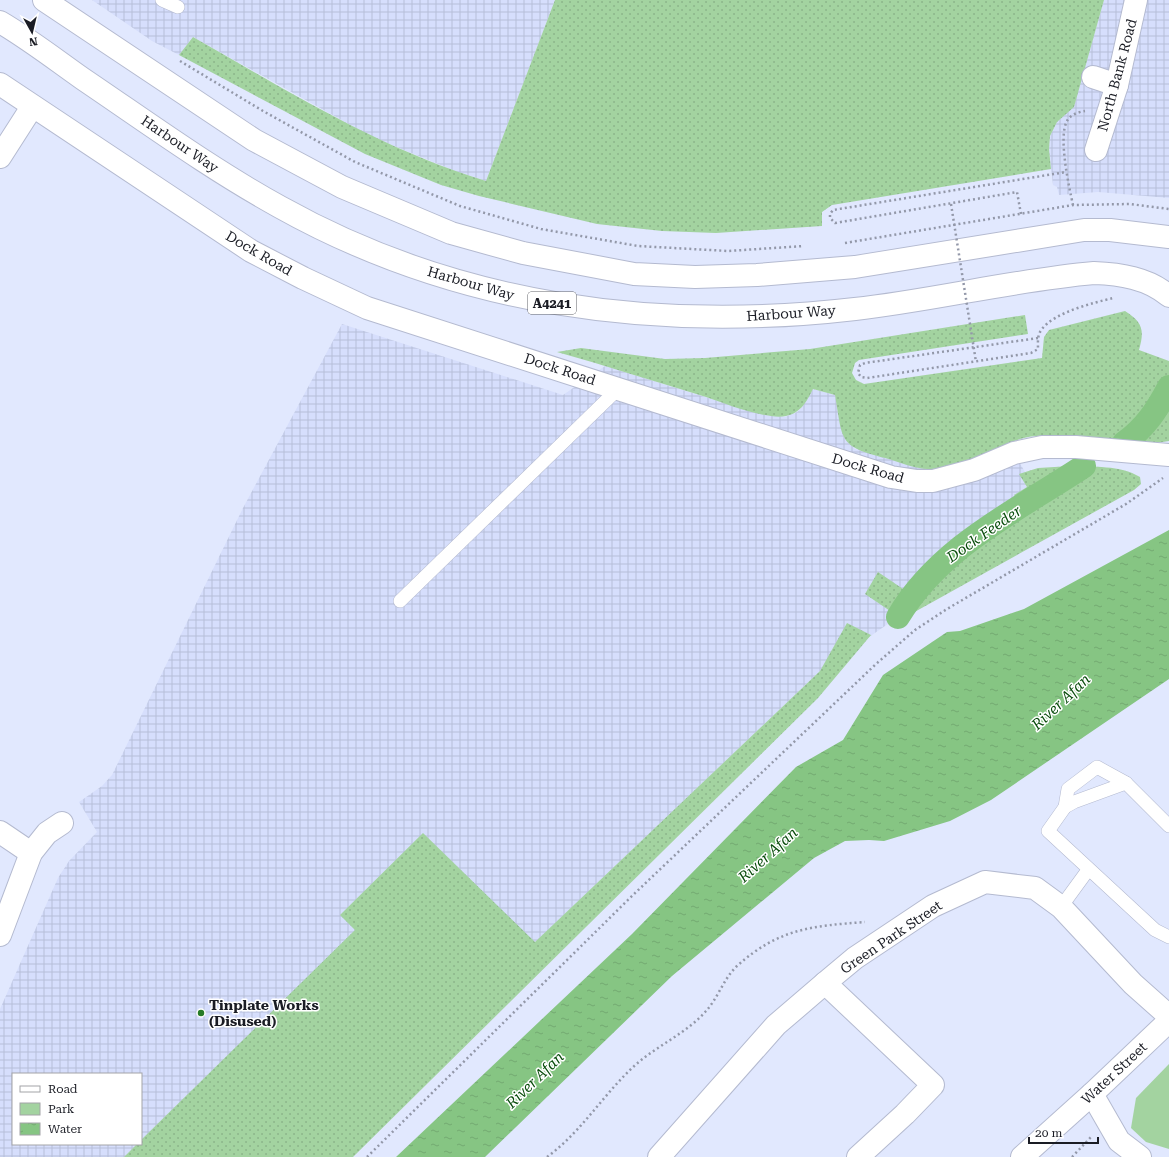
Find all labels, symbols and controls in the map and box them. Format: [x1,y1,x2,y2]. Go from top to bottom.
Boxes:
north arrow [12,12,52,52]
street label: North Bank Road [1094,17,1140,133]
text: N [28,34,38,49]
street label: Harbour Way [138,112,222,176]
street label: Dock Road [223,228,295,278]
street label: Harbour Way [426,263,517,303]
road number: A4241 [528,292,576,314]
street label: Harbour Way [746,302,837,324]
street label: Dock Road [522,350,598,388]
street label: Dock Road [830,450,906,486]
water label: Dock Feeder [942,501,1025,567]
water label: River Afan [1027,670,1094,734]
water label: River Afan [734,824,801,887]
street label: Green Park Street [837,897,945,977]
place label: Tinplate Works (Disused) [209,997,319,1029]
marker: Tinplate Works (Disused) [196,1008,206,1018]
street label: Water Street [1078,1039,1150,1107]
water label: River Afan [502,1048,568,1113]
legend [12,1073,142,1145]
text: Road [48,1082,78,1096]
text: Park [48,1102,75,1116]
scale bar [1029,1119,1098,1145]
text: Water [48,1122,82,1136]
text: 20 m [1035,1126,1062,1140]

